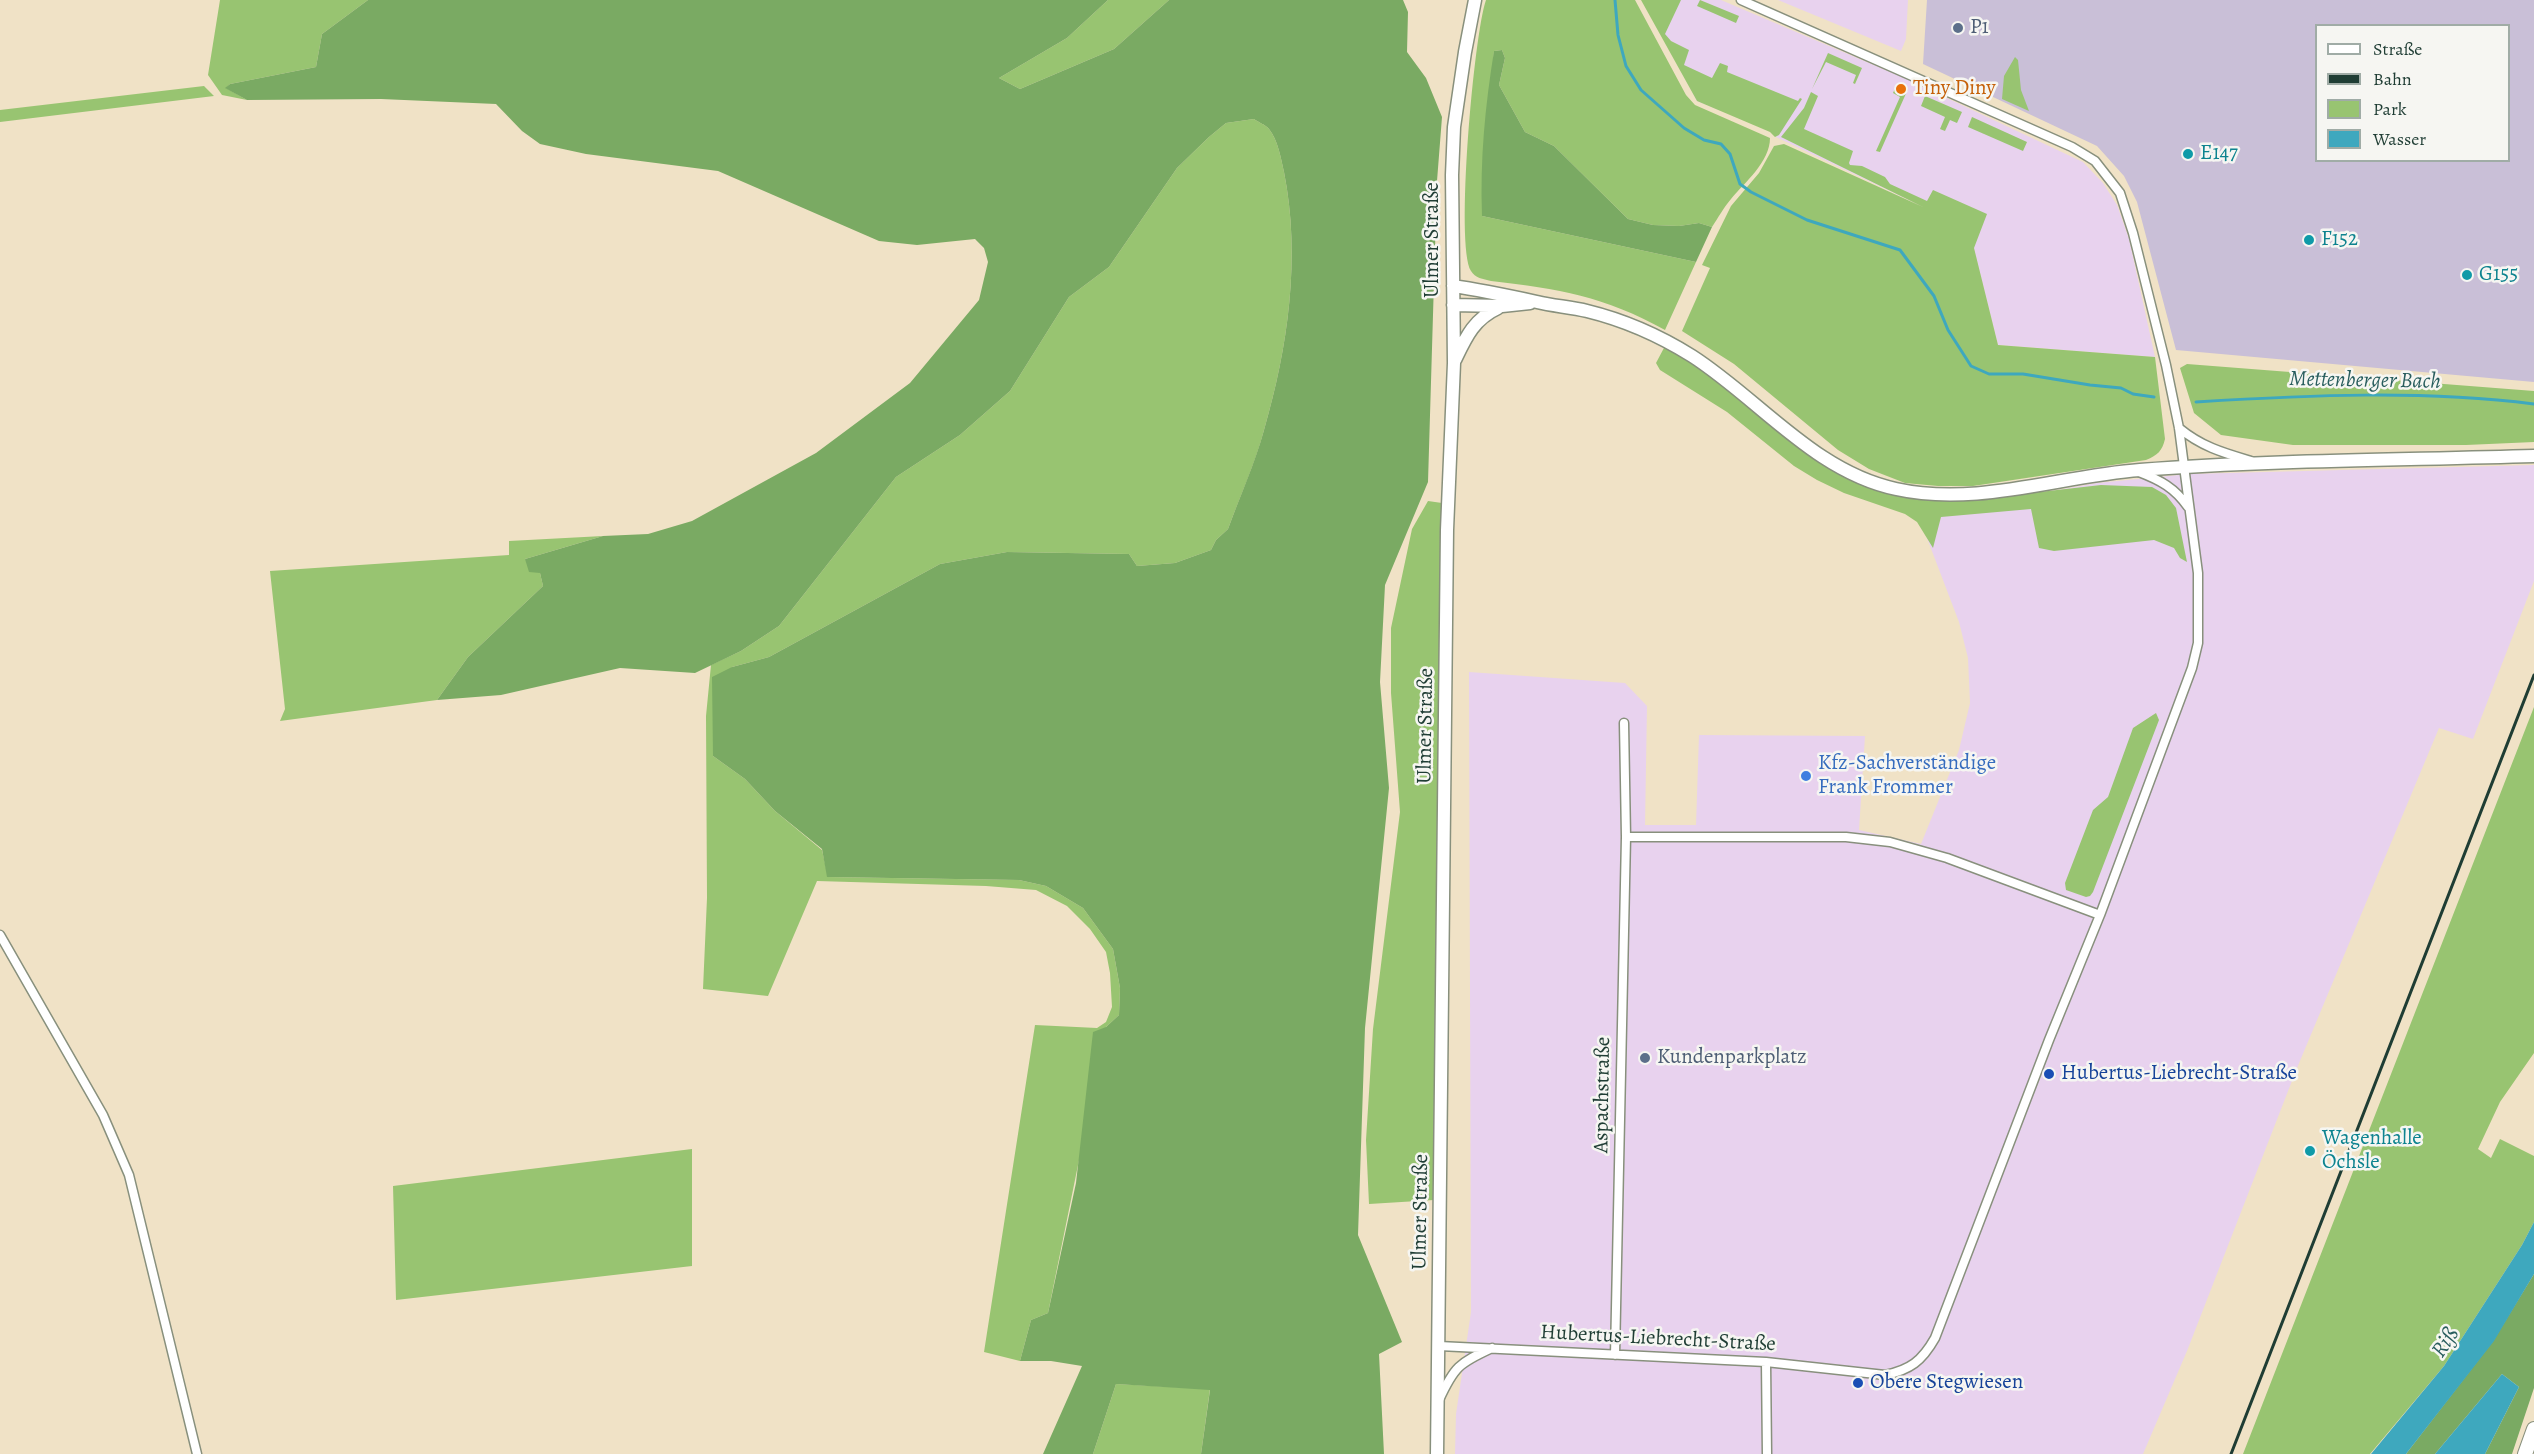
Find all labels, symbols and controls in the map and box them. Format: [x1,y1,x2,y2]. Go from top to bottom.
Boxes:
place label: P1 [1970,15,1989,41]
marker: P1 [1951,21,1965,35]
legend [2315,24,2510,162]
text: Straße [2373,37,2422,61]
text: Bahn [2373,67,2412,91]
place label: Tiny Diny [1913,76,1996,102]
marker: Tiny Diny [1894,82,1908,96]
text: Park [2373,97,2407,121]
text: Wasser [2373,127,2426,151]
place label: E147 [2200,141,2238,167]
marker: E147 [2181,147,2195,161]
street label: Ulmer Straße [1420,182,1446,298]
place label: F152 [2321,227,2358,253]
marker: F152 [2302,233,2316,247]
place label: G155 [2479,262,2518,288]
marker: G155 [2460,268,2474,282]
water label: Mettenberger Bach [2289,366,2441,396]
street label: Ulmer Straße [1412,668,1440,784]
place label: Kfz-Sachverständige Frank Frommer [1818,751,1996,801]
marker: Kfz-Sachverständige Frank Frommer [1799,769,1813,783]
street label: Aspachstraße [1589,1037,1617,1153]
place label: Kundenparkplatz [1657,1045,1807,1071]
marker: Kundenparkplatz [1638,1051,1652,1065]
place label: Hubertus-Liebrecht-Straße [2061,1061,2297,1087]
marker: Hubertus-Liebrecht-Straße [2042,1067,2056,1081]
place label: Wagenhalle Öchsle [2322,1126,2422,1176]
marker: Wagenhalle Öchsle [2303,1144,2317,1158]
street label: Ulmer Straße [1407,1154,1435,1270]
street label: Hubertus-Liebrecht-Straße [1540,1320,1776,1358]
water label: Riß [2427,1323,2465,1363]
place label: Obere Stegwiesen [1870,1370,2023,1396]
marker: Obere Stegwiesen [1851,1376,1865,1390]

